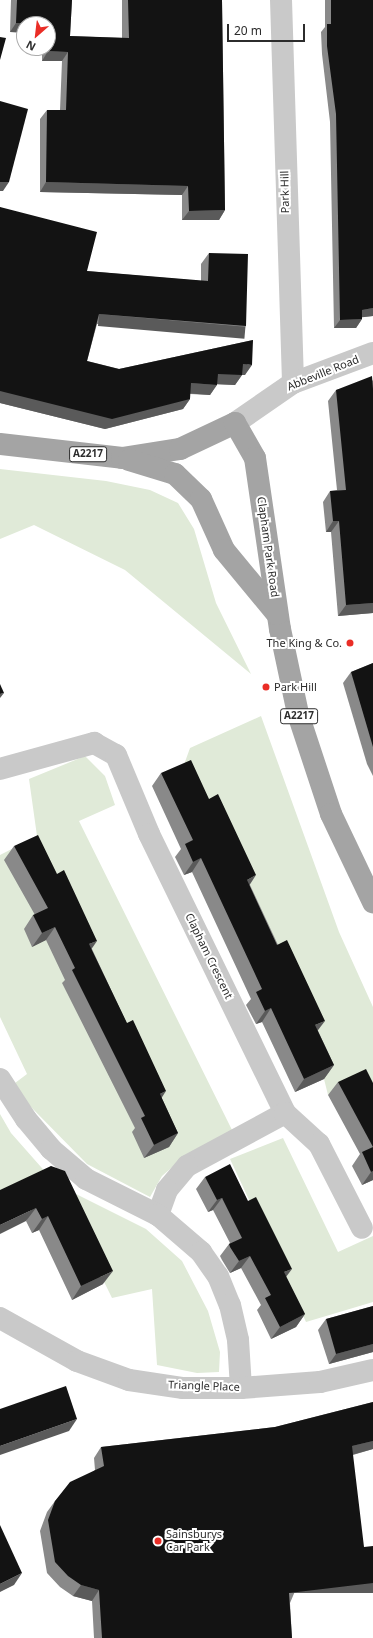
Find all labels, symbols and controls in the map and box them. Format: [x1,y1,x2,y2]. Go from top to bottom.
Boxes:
north arrow [16,16,56,56]
scale bar [229,16,307,42]
text: 20 m [234,22,262,39]
text: N [23,37,38,55]
street label: Park Hill [278,171,292,213]
street label: Abbeville Road [285,353,361,393]
road number: A2217 [69,446,107,462]
street label: Clapham Park Road [254,496,282,598]
place label: The King & Co. [266,636,342,650]
marker: The King & Co. [345,638,355,648]
place label: Park Hill [274,680,317,694]
marker: Park Hill [261,682,271,692]
road number: A2217 [280,708,318,724]
street label: Clapham Crescent [182,911,236,1001]
street label: Triangle Place [168,1378,240,1394]
place label: Sainsburys Car Park [166,1528,222,1554]
marker: Sainsburys Car Park [153,1536,163,1546]

